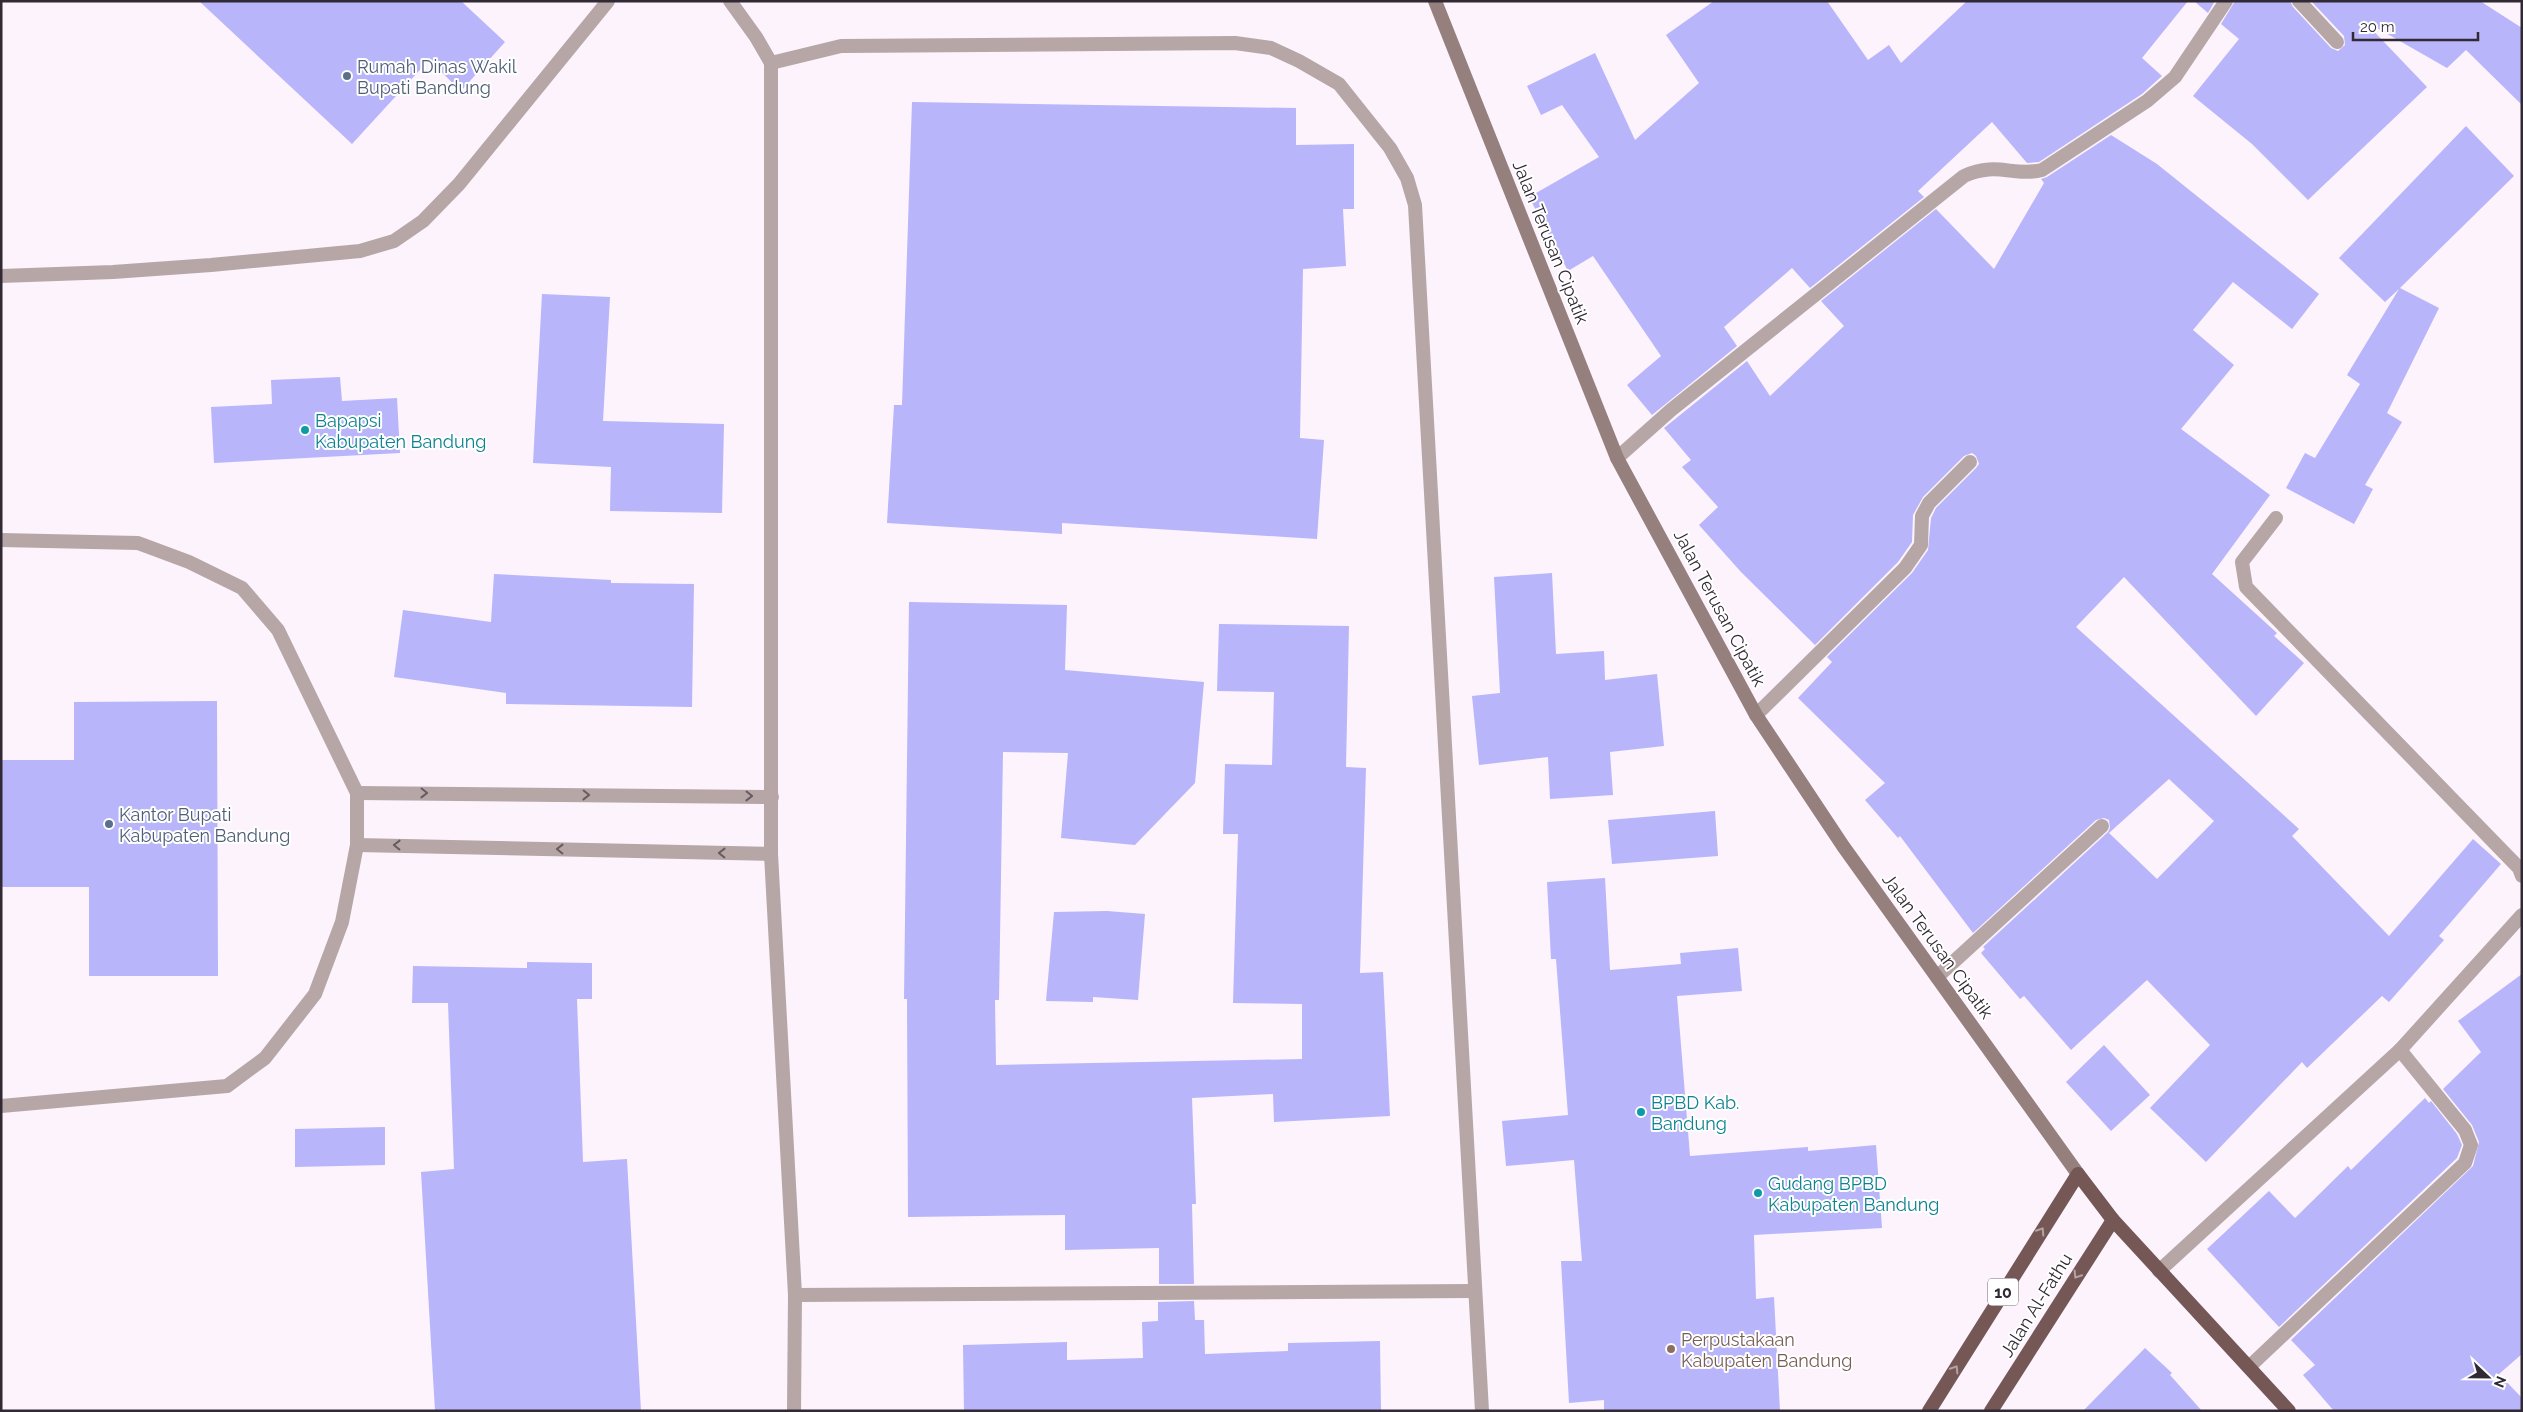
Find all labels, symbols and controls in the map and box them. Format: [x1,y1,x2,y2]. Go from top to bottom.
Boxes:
scale bar [2353,10,2478,42]
text: 20 m [2360,18,2395,36]
place label: Rumah Dinas Wakil Bupati Bandung [357,56,517,98]
marker: Rumah Dinas Wakil Bupati Bandung [341,70,353,82]
street label: Jalan Terusan Cipatik [1509,157,1594,327]
place label: Bapapsi Kabupaten Bandung [315,410,486,452]
marker: Bapapsi Kabupaten Bandung [299,424,311,436]
street label: Jalan Terusan Cipatik [1670,526,1770,690]
one-way arrow [420,788,428,799]
one-way arrow [582,790,590,800]
one-way arrow [745,791,753,802]
place label: Kantor Bupati Kabupaten Bandung [119,804,290,846]
marker: Kantor Bupati Kabupaten Bandung [103,818,115,830]
one-way arrow [393,840,401,851]
one-way arrow [556,844,564,854]
one-way arrow [718,847,726,858]
street label: Jalan Terusan Cipatik [1878,869,1998,1023]
place label: BPBD Kab. Bandung [1651,1092,1740,1134]
marker: BPBD Kab. Bandung [1635,1106,1647,1118]
place label: Gudang BPBD Kabupaten Bandung [1768,1173,1939,1215]
marker: Gudang BPBD Kabupaten Bandung [1752,1187,1764,1199]
one-way arrow [2034,1228,2044,1237]
street label: Jalan Al-Fathu [1996,1249,2076,1361]
one-way arrow [2073,1270,2083,1279]
road number: 10 [1988,1278,2018,1305]
place label: Perpustakaan Kabupaten Bandung [1681,1329,1852,1371]
marker: Perpustakaan Kabupaten Bandung [1665,1343,1677,1355]
north arrow [2463,1352,2513,1402]
one-way arrow [1949,1366,1958,1375]
text: N [2491,1374,2509,1390]

